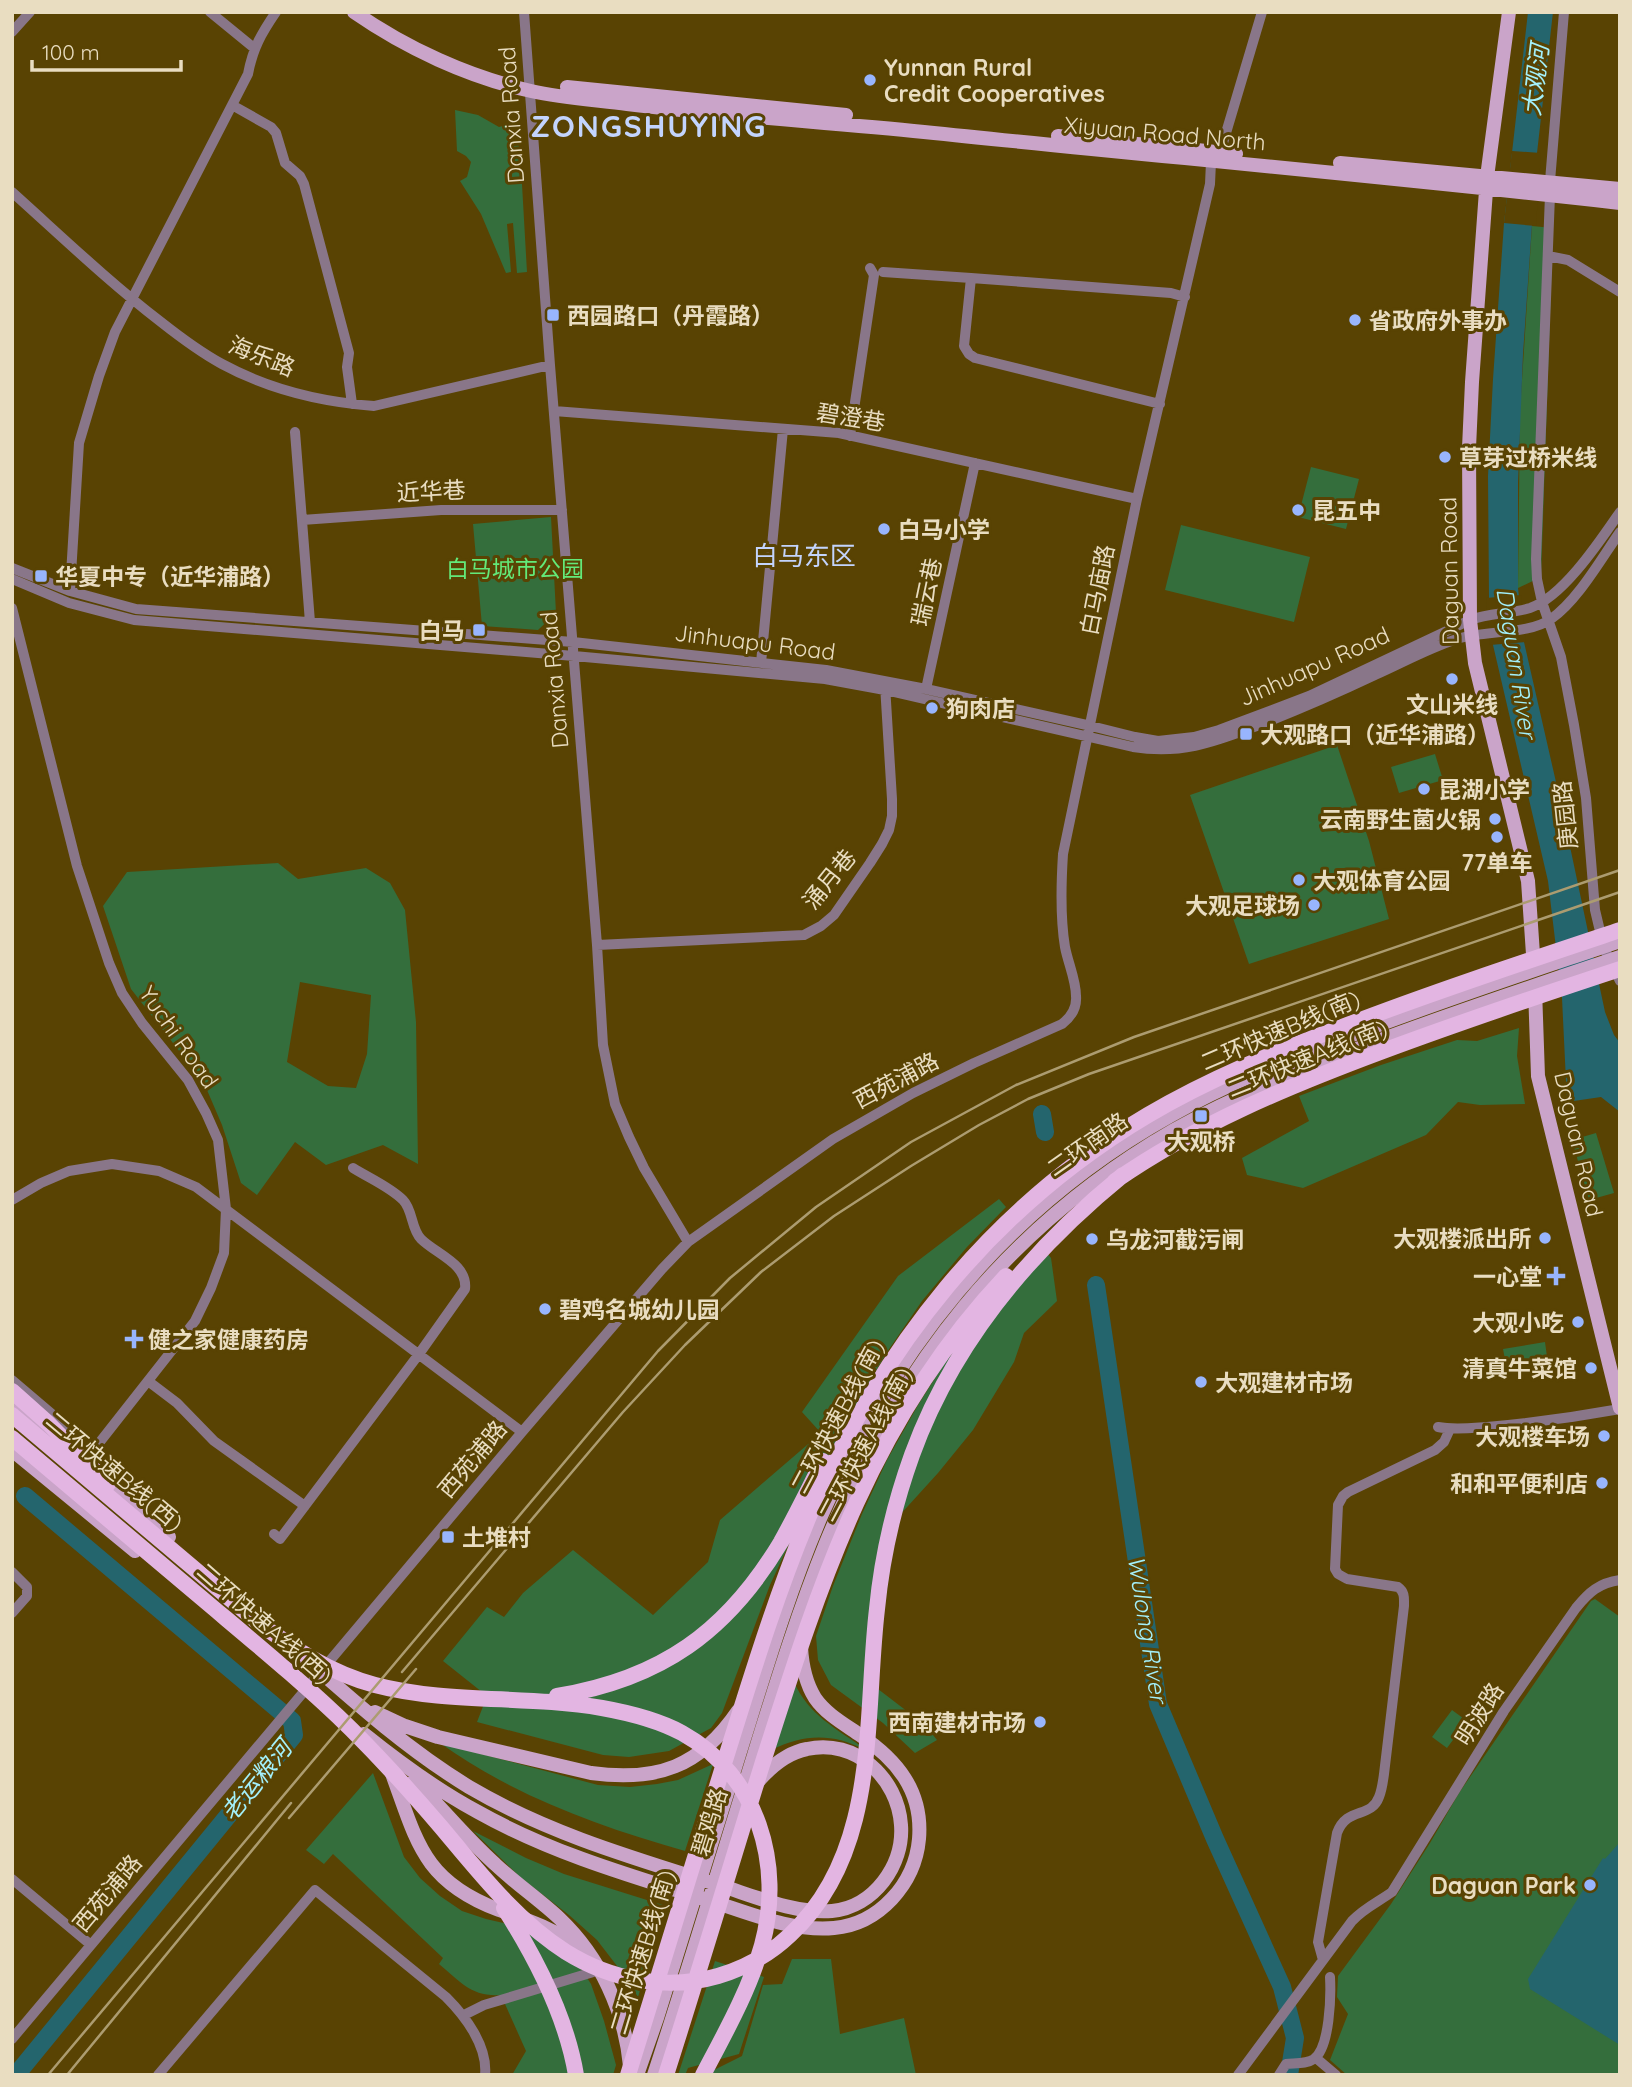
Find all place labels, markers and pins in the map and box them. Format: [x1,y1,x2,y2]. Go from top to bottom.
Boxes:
place label: Yunnan Rural Credit Cooperatives [884,53,1105,108]
marker: Yunnan Rural Credit Cooperatives [862,72,878,88]
place label: 西园路口（丹霞路） [567,301,774,330]
place label: 省政府外事办 [1369,306,1507,335]
marker: 西园路口（丹霞路） [545,307,561,323]
marker: 省政府外事办 [1347,312,1363,328]
place label: 草芽过桥米线 [1459,443,1597,472]
marker: 草芽过桥米线 [1437,449,1453,465]
place label: 昆五中 [1312,496,1381,525]
marker: 昆五中 [1290,502,1306,518]
place label: 白马小学 [898,515,990,544]
marker: 白马小学 [876,521,892,537]
place label: 华夏中专（近华浦路） [55,562,285,591]
marker: 华夏中专（近华浦路） [33,568,49,584]
place label: 白马 [419,616,465,645]
marker: 白马 [471,622,487,638]
marker: 文山米线 [1444,671,1460,687]
place label: 文山米线 [1406,690,1498,719]
place label: 狗肉店 [946,694,1015,723]
marker: 狗肉店 [924,700,940,716]
place label: 大观路口（近华浦路） [1260,720,1490,749]
marker: 大观路口（近华浦路） [1238,726,1254,742]
place label: 昆湖小学 [1438,775,1530,804]
marker: 昆湖小学 [1416,781,1432,797]
place label: 云南野生菌火锅 [1320,805,1481,834]
marker: 云南野生菌火锅 [1487,811,1503,827]
marker: 77单车 [1489,829,1505,845]
place label: 77单车 [1461,848,1533,877]
place label: 大观体育公园 [1313,866,1451,895]
marker: 大观体育公园 [1291,872,1307,888]
place label: 大观足球场 [1185,891,1300,920]
marker: 大观足球场 [1306,897,1322,913]
marker: 大观桥 [1193,1108,1209,1124]
place label: 大观桥 [1167,1127,1236,1156]
place label: 大观楼派出所 [1393,1224,1531,1253]
place label: 乌龙河截污闸 [1106,1225,1244,1254]
marker: 大观楼派出所 [1537,1230,1553,1246]
marker: 乌龙河截污闸 [1084,1231,1100,1247]
place label: 一心堂 [1473,1262,1542,1291]
marker: 一心堂 [1548,1268,1564,1284]
place label: 碧鸡名城幼儿园 [559,1295,720,1324]
marker: 碧鸡名城幼儿园 [537,1301,553,1317]
place label: 大观小吃 [1472,1308,1564,1337]
marker: 大观小吃 [1570,1314,1586,1330]
place label: 健之家健康药房 [148,1325,309,1354]
marker: 健之家健康药房 [126,1331,142,1347]
place label: 清真牛菜馆 [1462,1354,1577,1383]
marker: 清真牛菜馆 [1583,1360,1599,1376]
place label: 大观建材市场 [1215,1368,1353,1397]
marker: 大观建材市场 [1193,1374,1209,1390]
place label: 大观楼车场 [1475,1422,1590,1451]
marker: 大观楼车场 [1596,1428,1612,1444]
place label: 和和平便利店 [1450,1469,1588,1498]
marker: 和和平便利店 [1594,1475,1610,1491]
place label: 土堆村 [462,1523,531,1552]
marker: 土堆村 [440,1529,456,1545]
place label: 西南建材市场 [888,1708,1026,1737]
marker: 西南建材市场 [1032,1714,1048,1730]
place label: Daguan Park [1431,1871,1576,1900]
marker: Daguan Park [1582,1877,1598,1893]

